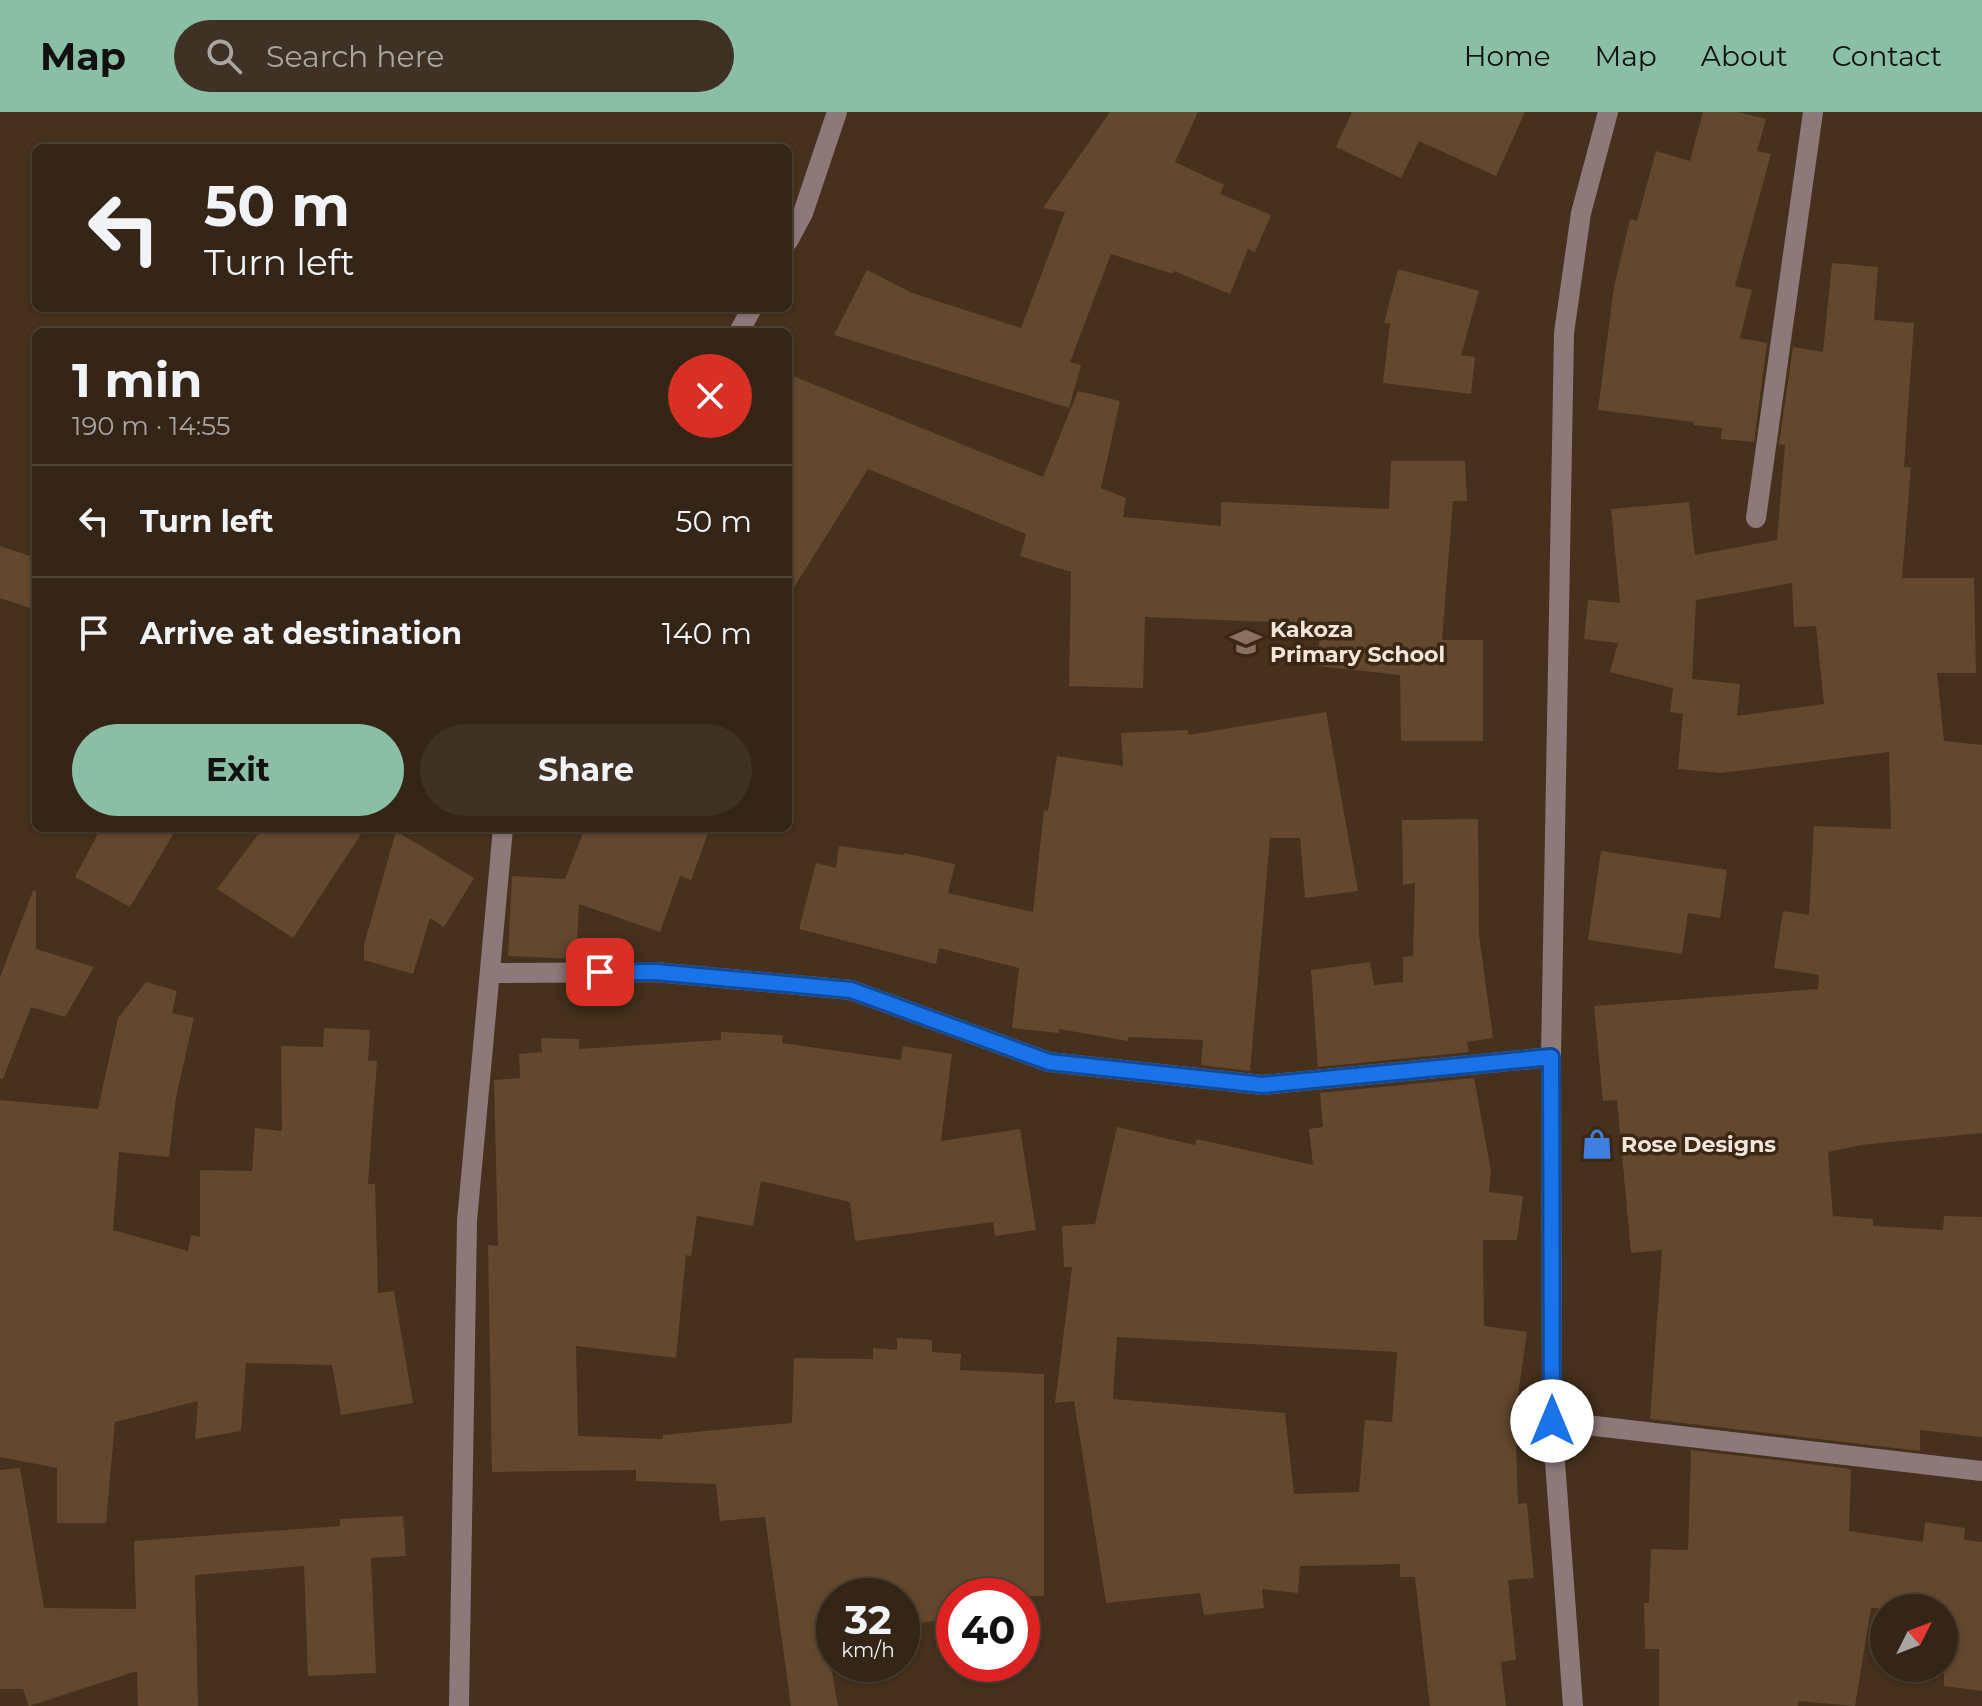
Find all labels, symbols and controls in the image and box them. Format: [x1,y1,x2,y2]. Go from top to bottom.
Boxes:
search box [174,20,734,92]
text: Map [40,33,126,80]
icon: search [202,34,246,78]
text: Search here [266,38,444,75]
text: Home [1464,39,1551,73]
text: Map [1595,39,1657,73]
text: About [1701,39,1788,73]
text: Contact [1832,39,1942,73]
text: 50 m [204,172,350,240]
icon: left [72,176,176,280]
text: Turn left [204,240,355,284]
text: 1 min [72,351,202,409]
button: close [668,354,752,438]
text: 190 m · 14:55 [72,410,231,442]
icon: left [72,499,116,543]
text: Turn left [140,503,273,540]
text: 50 m [675,503,752,540]
icon: arrive [72,611,116,655]
text: Arrive at destination [140,615,462,652]
text: 140 m [662,615,752,652]
place label: Kakoza Primary School [1270,616,1445,668]
school or university icon: Kakoza Primary School [1229,625,1263,659]
button: Exit [72,724,404,816]
button: Share [420,724,752,816]
pin [566,938,634,1006]
icon: arrive [578,950,622,994]
shop icon: Rose Designs [1580,1127,1614,1161]
place label: Rose Designs [1621,1131,1776,1158]
position arrow [1510,1379,1594,1463]
speed limit sign: 40 [936,1578,1040,1682]
north arrow [1870,1594,1958,1682]
map controls [1870,1594,1958,1682]
text: 32 [844,1595,892,1644]
text: km/h [841,1638,895,1662]

